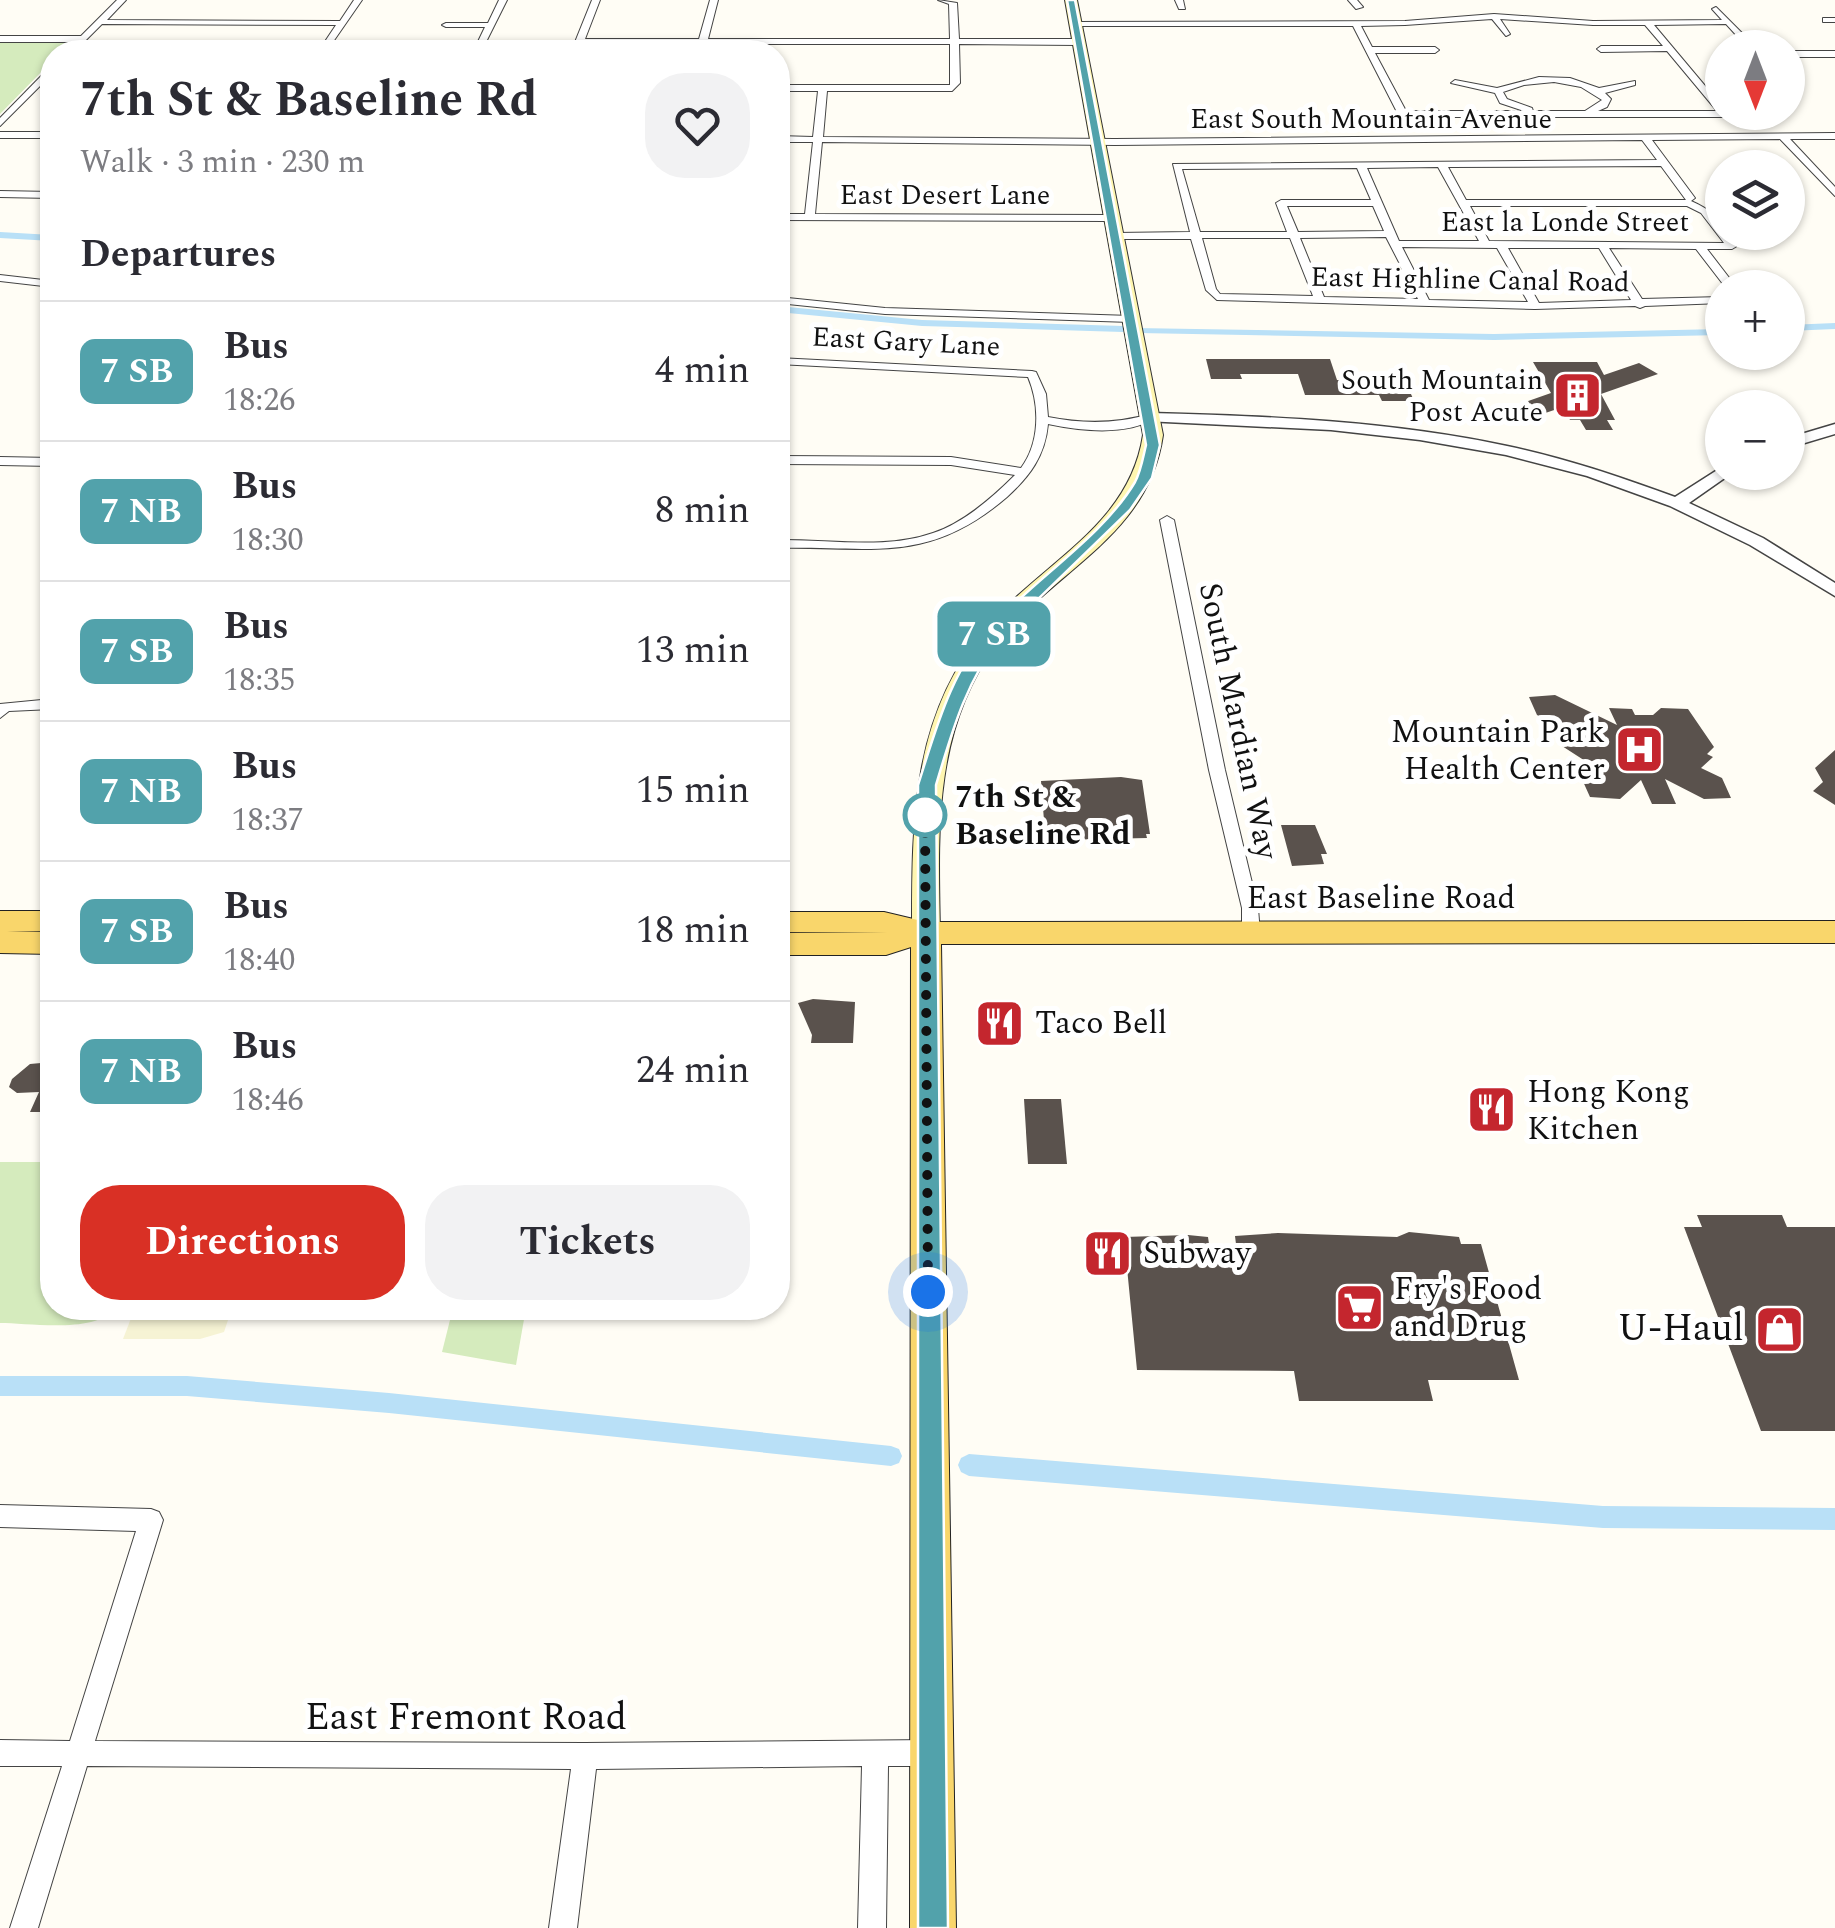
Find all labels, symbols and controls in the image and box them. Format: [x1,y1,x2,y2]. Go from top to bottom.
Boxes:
north arrow [1705,30,1805,130]
map controls [1705,30,1805,490]
text: 7th St & Baseline Rd [80,64,538,137]
button: heart [645,73,750,178]
street label: East South Mountain Avenue [1190,98,1552,141]
text: Walk · 3 min · 230 m [80,138,365,187]
button: layers [1705,150,1805,250]
street label: East Desert Lane [840,174,1050,217]
street label: East la Londe Street [1441,201,1689,244]
text: Departures [80,226,276,284]
street label: East Highline Canal Road [1310,256,1630,304]
button: + [1705,270,1805,370]
street label: East Gary Lane [811,316,1001,368]
text: Bus [223,318,289,376]
text: 4 min [655,342,750,400]
text: 7 SB [100,345,173,398]
place label: South Mountain Post Acute [1341,359,1543,434]
building icon: South Mountain Post Acute [1552,370,1604,422]
text: 18:26 [223,376,295,425]
button: − [1705,390,1805,490]
text: Bus [232,458,297,516]
text: 8 min [655,482,750,540]
text: 7 NB [100,485,182,538]
text: 18:30 [232,516,304,565]
street label: South Mardian Way [1185,578,1292,865]
text: Bus [223,598,289,656]
line badge: 7 SB [924,602,1064,666]
text: 7 SB [957,608,1031,661]
text: 13 min [636,622,750,680]
text: 7 SB [100,625,173,678]
text: 18:35 [223,656,295,705]
place label: Mountain Park Health Center [1391,708,1605,794]
hospital icon: Mountain Park Health Center [1614,724,1666,776]
text: Bus [232,738,297,796]
text: 15 min [636,762,750,820]
text: 7 NB [100,765,182,818]
place label: 7th St & Baseline Rd [955,773,1131,859]
marker: 7th St & Baseline Rd [904,794,946,836]
text: 18:37 [232,796,304,845]
street label: East Baseline Road [1246,874,1516,923]
text: Bus [223,878,289,936]
text: 18 min [636,902,750,960]
text: 7 SB [100,905,173,958]
text: 18:40 [223,936,295,985]
restaurant icon: Taco Bell [974,997,1026,1049]
place label: Taco Bell [1035,999,1167,1048]
text: Bus [232,1018,297,1076]
text: 24 min [636,1042,750,1100]
text: 7 NB [100,1045,182,1098]
place label: Hong Kong Kitchen [1527,1068,1690,1154]
text: 18:46 [232,1076,304,1125]
restaurant icon: Hong Kong Kitchen [1466,1084,1518,1136]
button: Directions [80,1185,405,1300]
button: Tickets [425,1185,750,1300]
restaurant icon: Subway [1082,1227,1134,1279]
place label: Subway [1143,1229,1252,1278]
place label: Fry's Food and Drug [1394,1265,1542,1351]
your location [903,1267,953,1317]
supermarket icon: Fry's Food and Drug [1333,1281,1385,1333]
place label: U-Haul [1618,1300,1744,1358]
shop icon: U-Haul [1753,1303,1805,1355]
street label: East Fremont Road [305,1689,627,1747]

